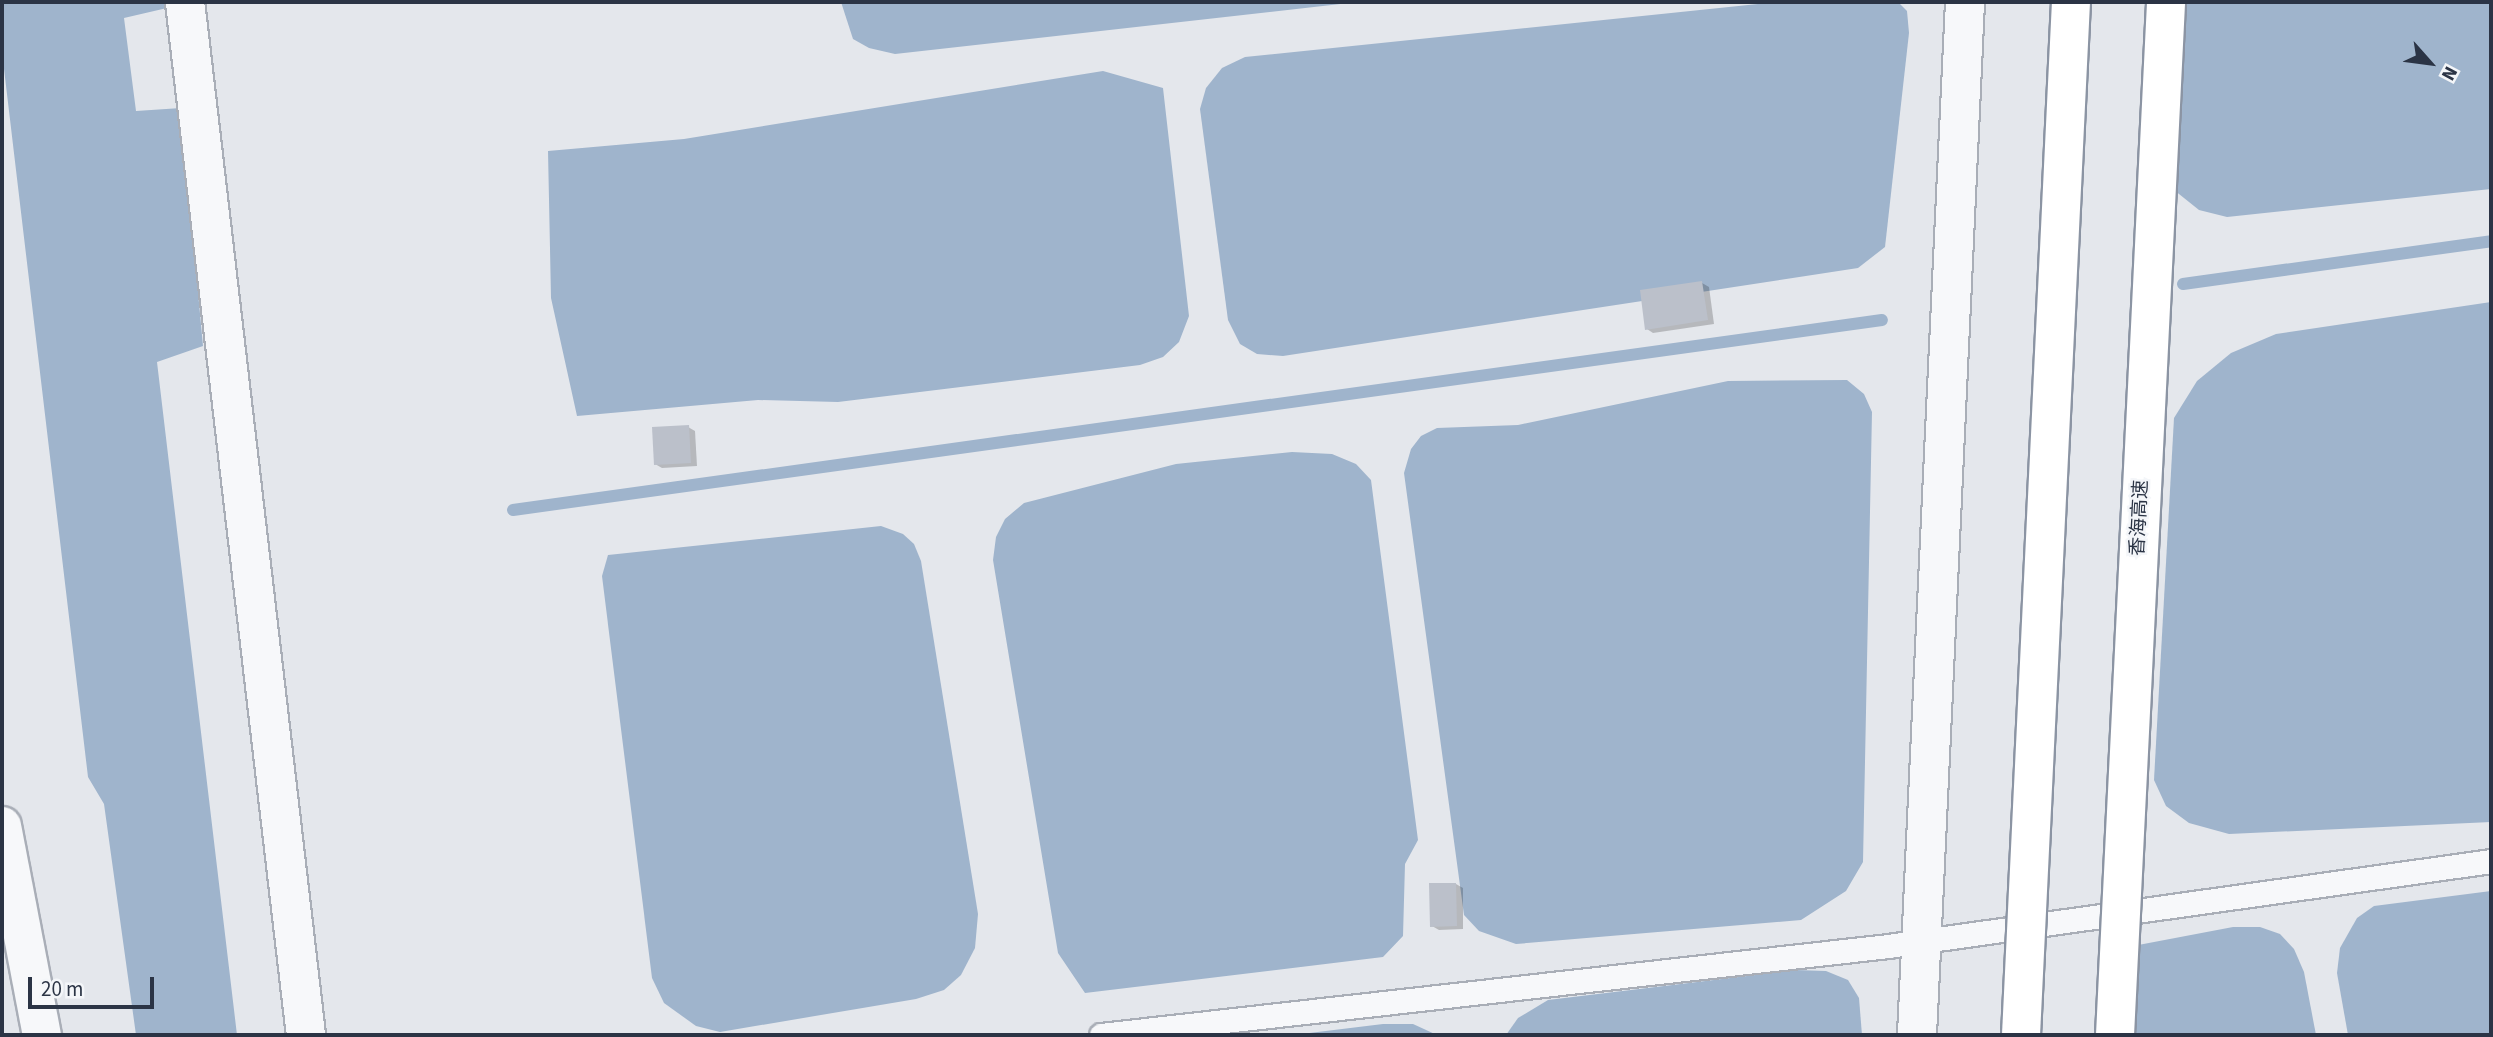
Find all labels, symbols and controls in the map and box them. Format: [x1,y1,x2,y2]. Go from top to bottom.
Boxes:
north arrow [2395,28,2465,98]
text: N [2434,61,2464,85]
street label: 香海高速 [2127,479,2153,557]
scale bar [32,964,158,1008]
text: 20 m [41,974,83,1004]

